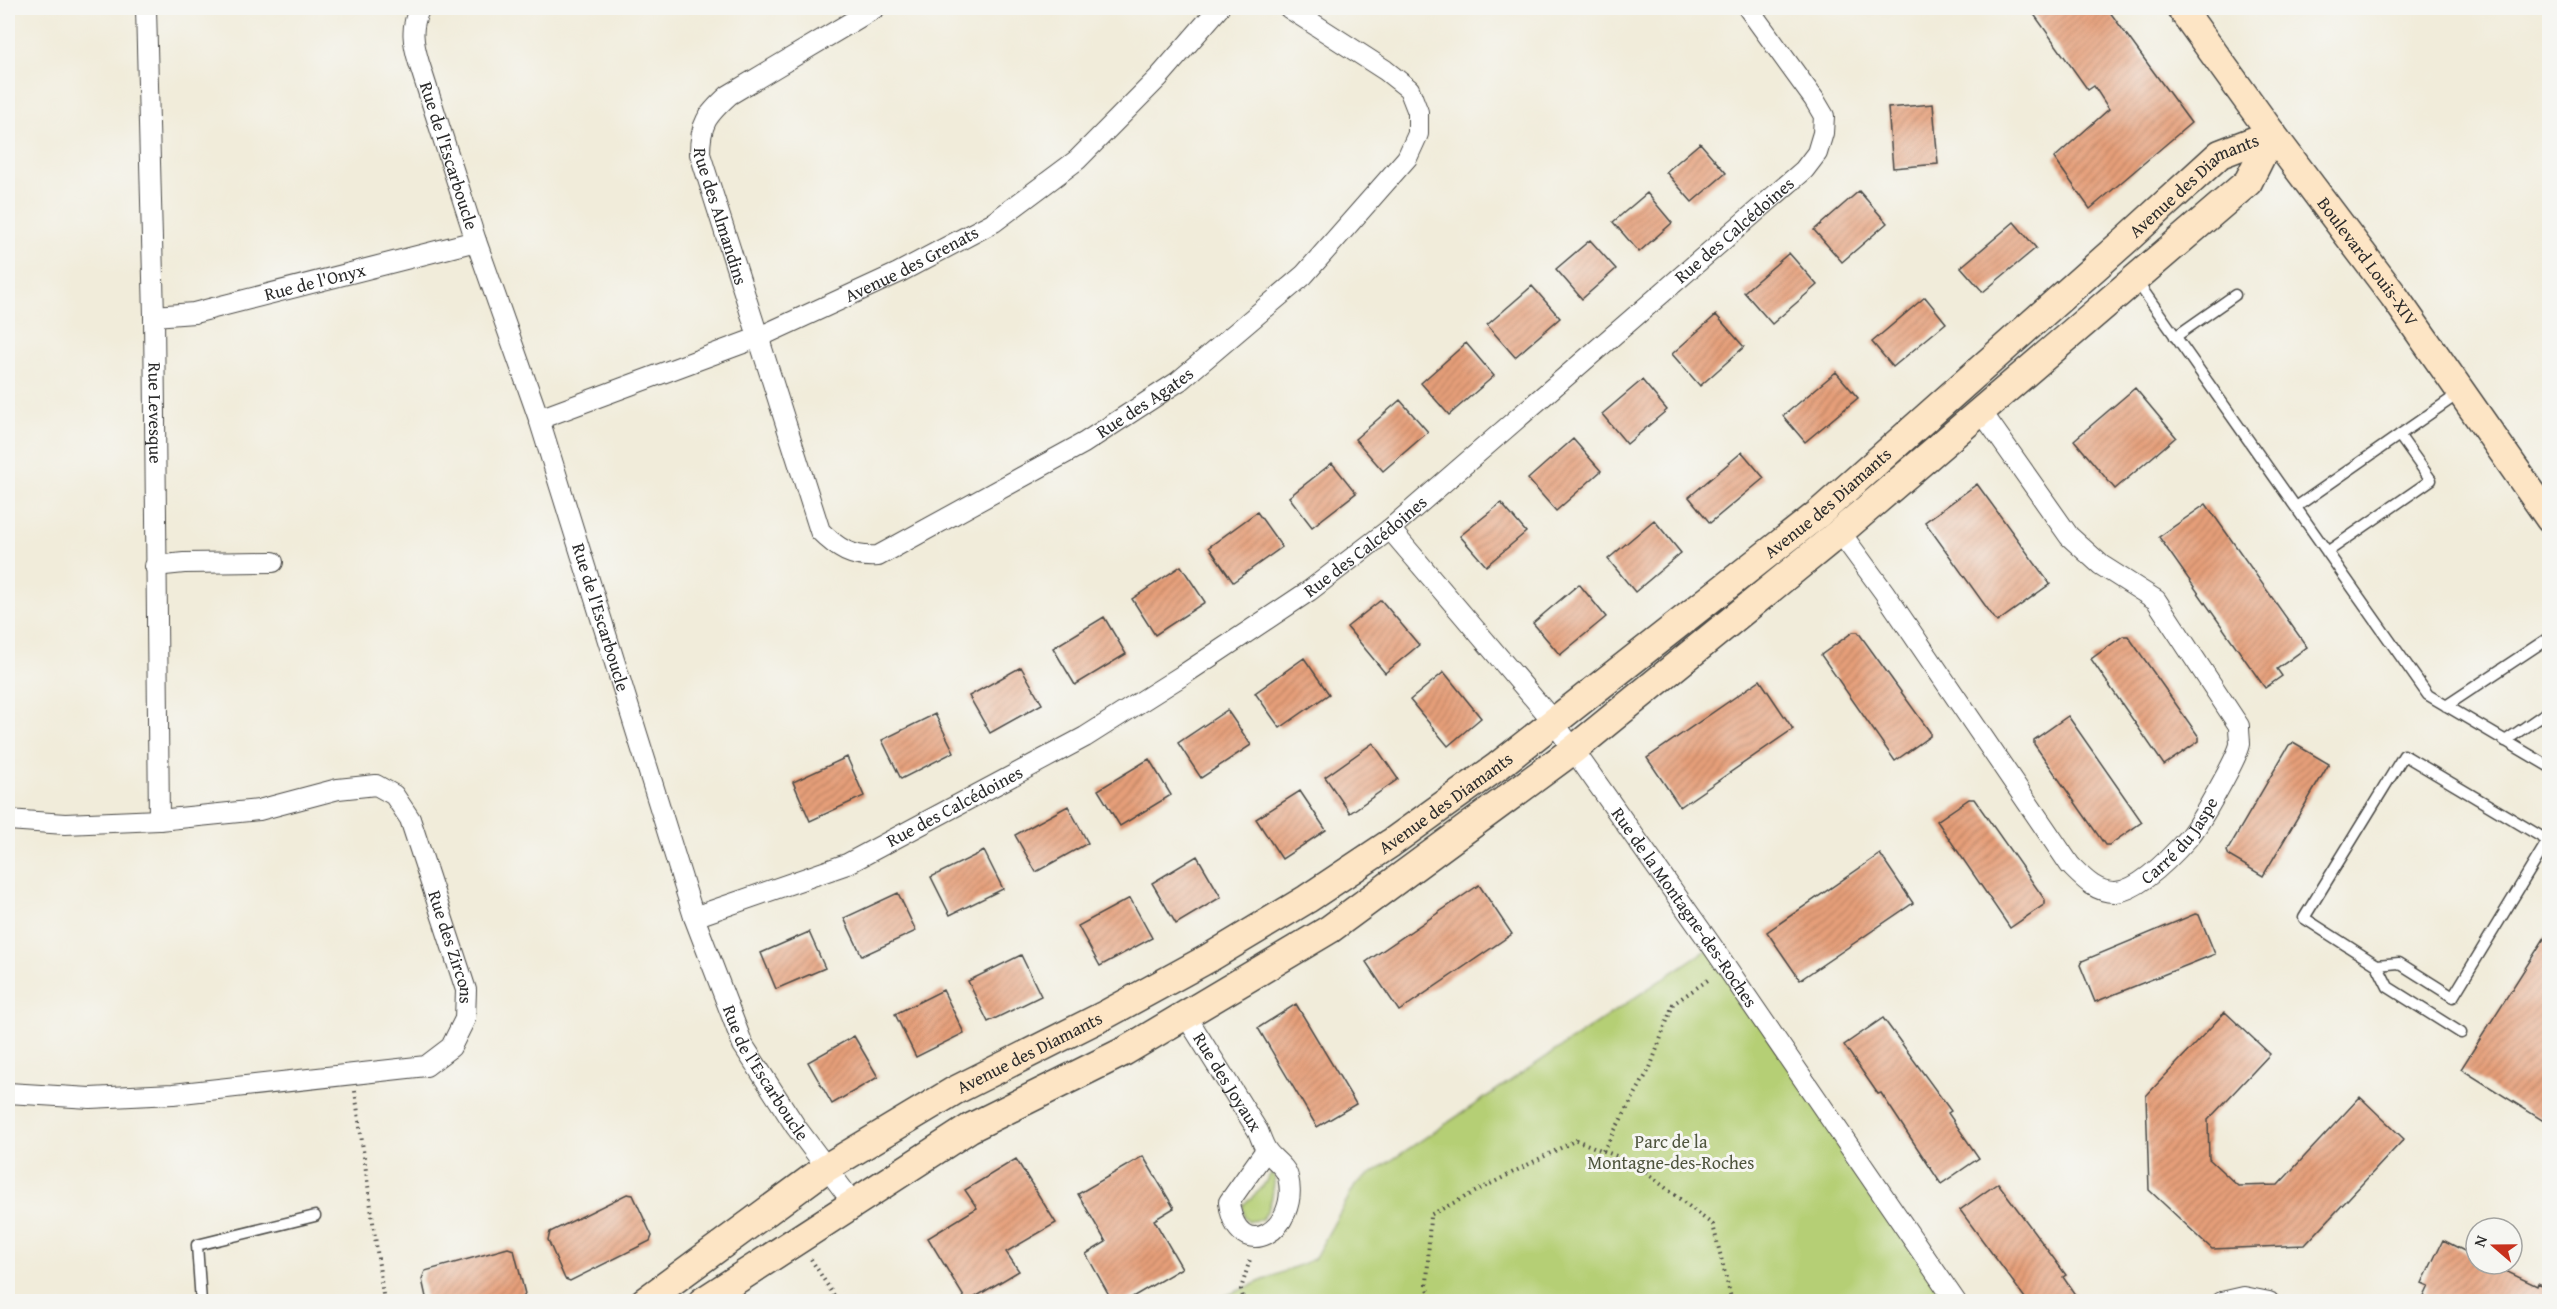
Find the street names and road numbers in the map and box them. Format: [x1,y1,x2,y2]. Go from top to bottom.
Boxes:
street label: Rue de l'Escarboucle [413,78,485,233]
street label: Avenue des Diamants [2123,126,2263,244]
street label: Rue des Almandins [687,148,755,288]
street label: Rue des Calcédoines [1668,170,1800,290]
street label: Boulevard Louis-XIV [2311,191,2425,332]
street label: Avenue des Grenats [840,219,983,309]
street label: Rue de l'Onyx [261,256,369,307]
street label: Rue des Agates [1091,360,1199,445]
street label: Rue Levesque [141,362,169,464]
street label: Avenue des Diamants [1758,441,1897,565]
street label: Rue des Calcédoines [1298,489,1433,604]
street label: Rue de l'Escarboucle [565,540,637,695]
street label: Avenue des Diamants [1373,745,1518,861]
street label: Rue des Calcédoines [881,759,1027,854]
street label: Carré du Jaspe [2135,792,2224,891]
street label: Rue de la Montagne-des-Roches [1605,802,1764,1013]
street label: Rue des Zircons [421,887,480,1004]
street label: Rue de l'Escarboucle [716,1001,816,1146]
street label: Avenue des Diamants [952,1005,1107,1101]
street label: Rue des Joyaux [1186,1027,1270,1137]

